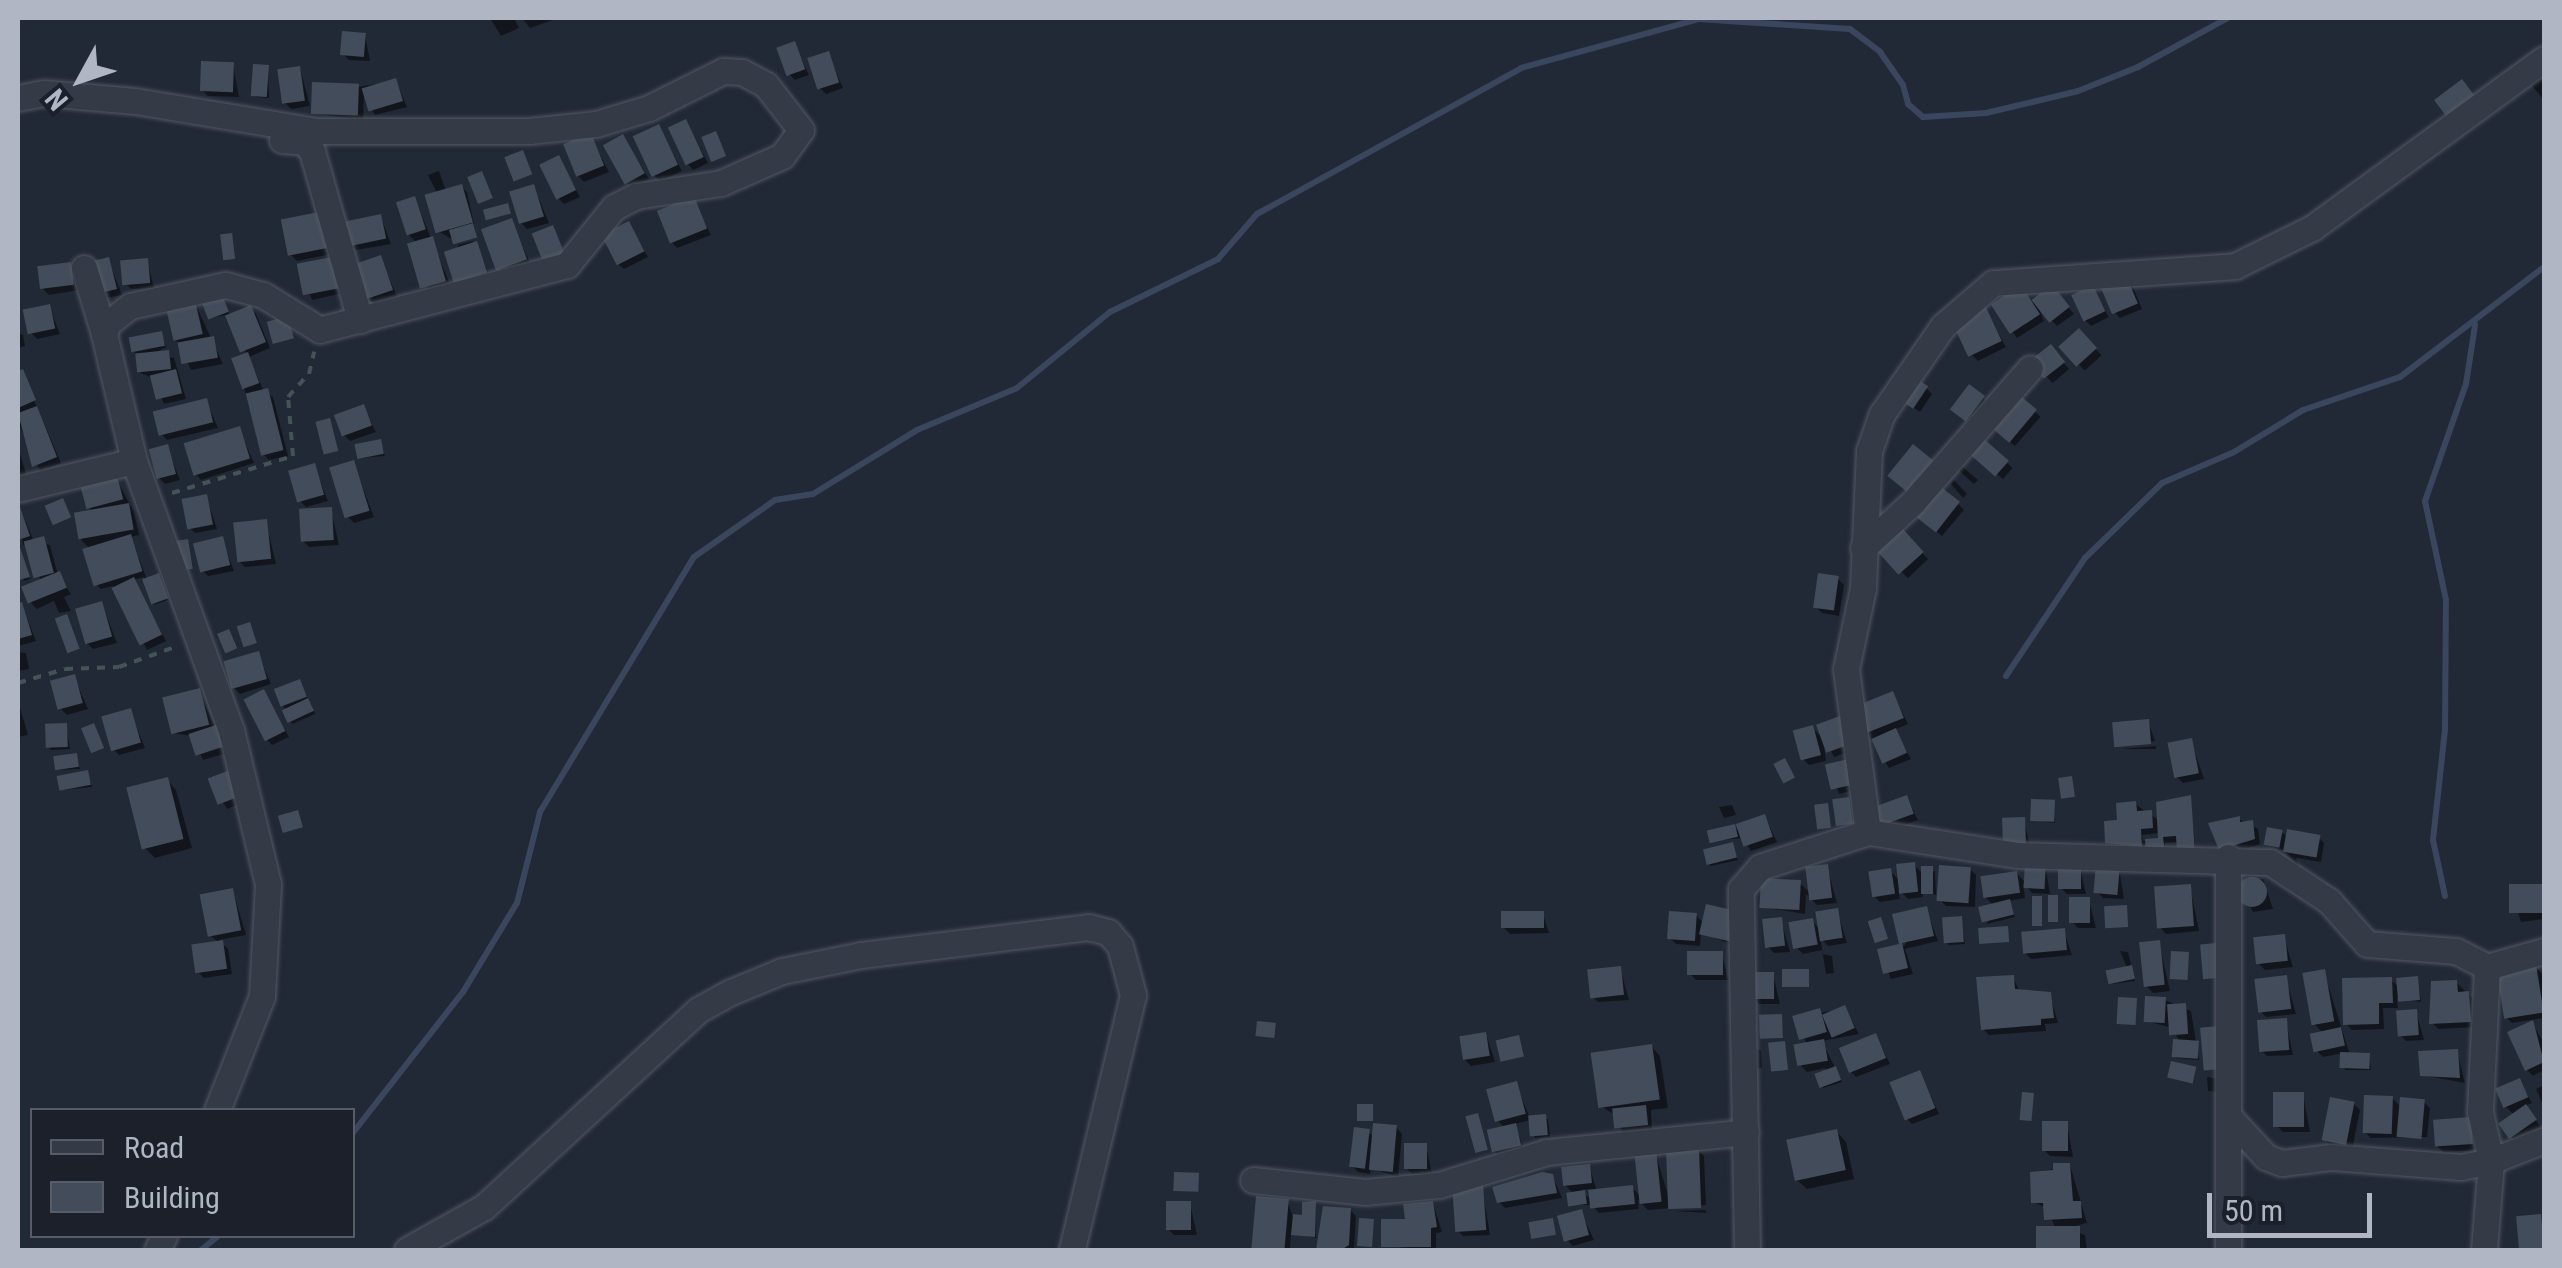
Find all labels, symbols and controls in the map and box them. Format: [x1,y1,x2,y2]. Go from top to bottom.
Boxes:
north arrow [30,30,130,130]
text: N [38,82,75,117]
legend [30,1108,355,1238]
text: Road [124,1130,184,1165]
scale bar [2212,1173,2377,1235]
text: Building [124,1180,220,1215]
text: 50 m [2224,1193,2283,1228]

